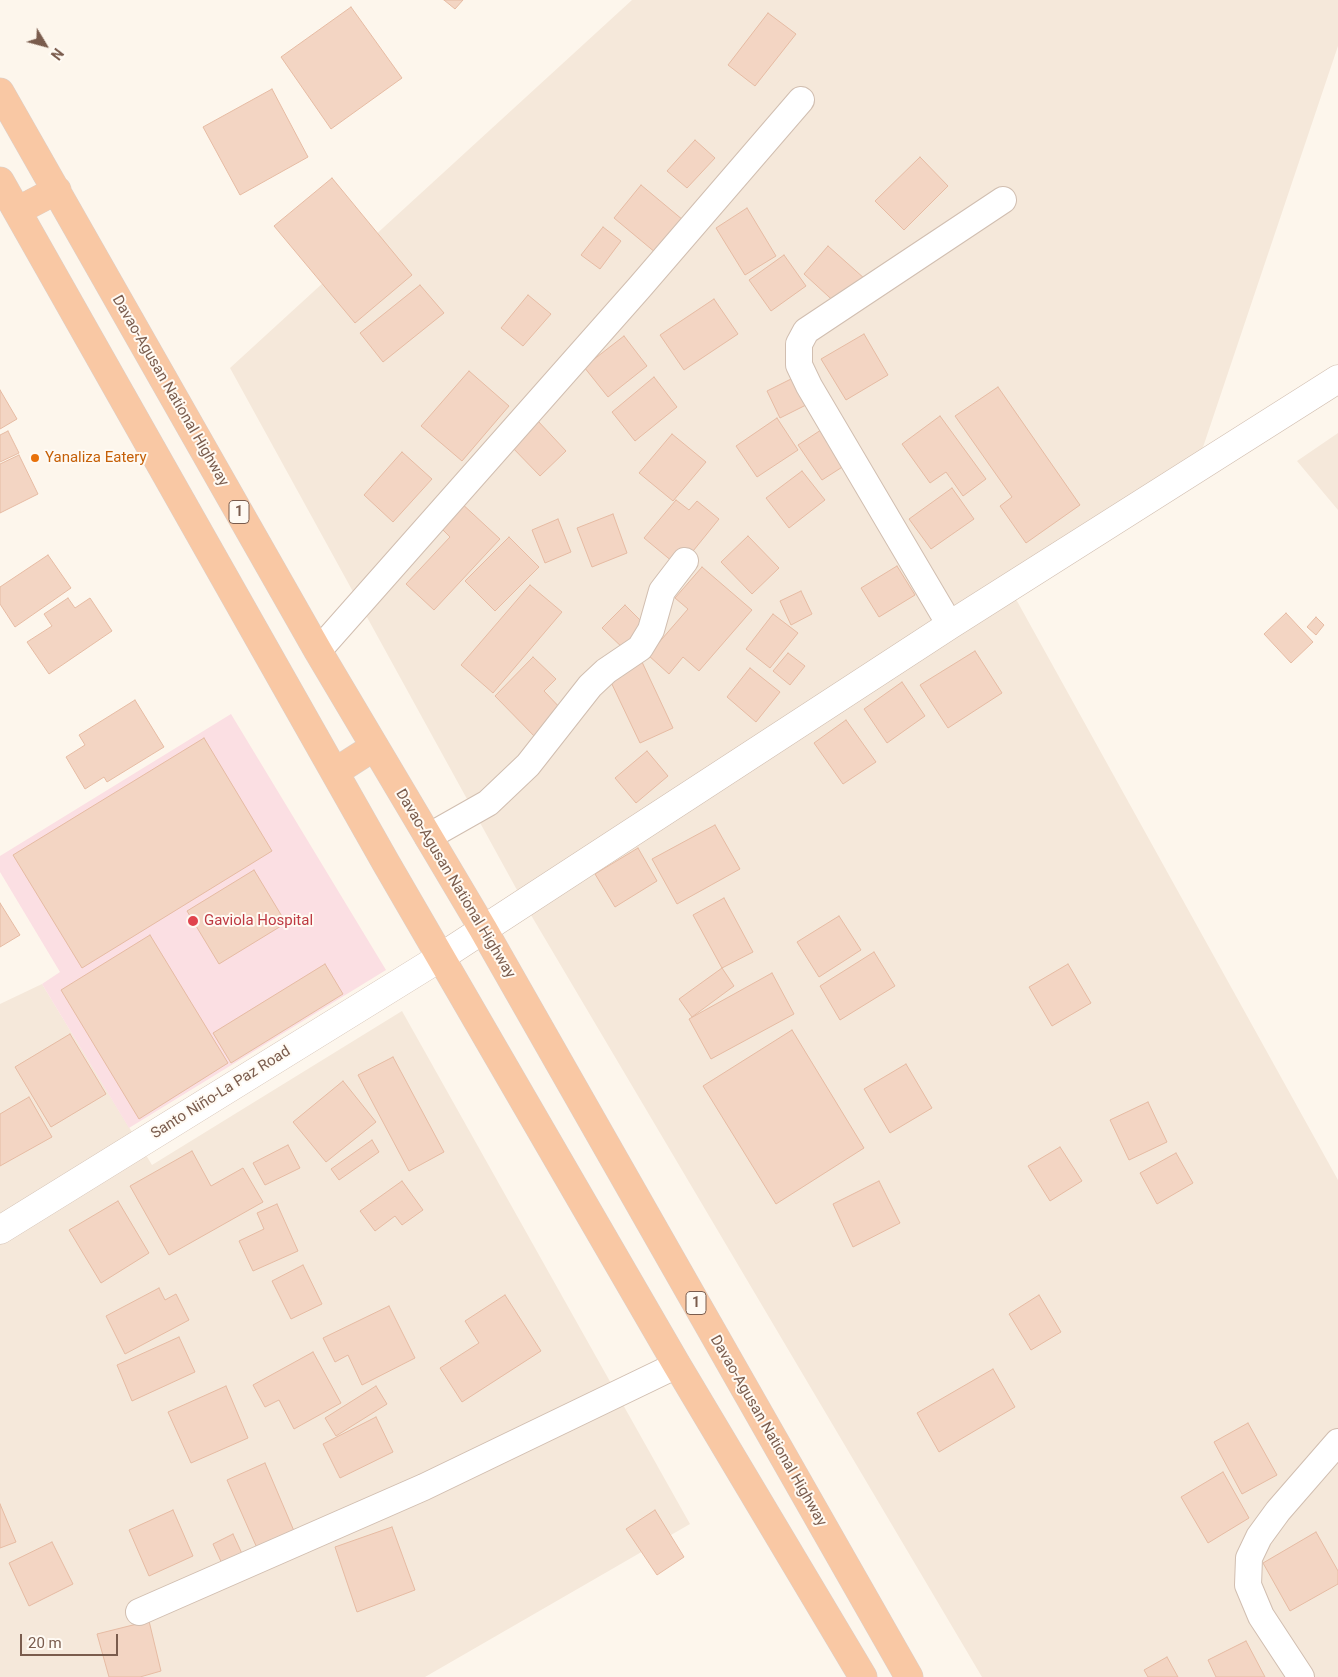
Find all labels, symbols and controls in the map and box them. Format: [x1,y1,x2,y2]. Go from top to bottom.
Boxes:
north arrow [20,20,70,70]
text: N [48,45,66,63]
street label: Davao-Agusan National Highway [108,292,232,490]
place label: Yanaliza Eatery [45,449,147,467]
marker: Yanaliza Eatery [29,452,41,464]
road number: 1 [229,501,249,524]
street label: Davao-Agusan National Highway [391,786,519,982]
place label: Gaviola Hospital [204,912,313,930]
marker: Gaviola Hospital [186,914,200,928]
street label: Santo Niño-La Paz Road [148,1043,294,1143]
road number: 1 [686,1292,706,1315]
street label: Davao-Agusan National Highway [706,1332,830,1530]
scale bar [22,1624,120,1656]
text: 20 m [28,1634,62,1652]

